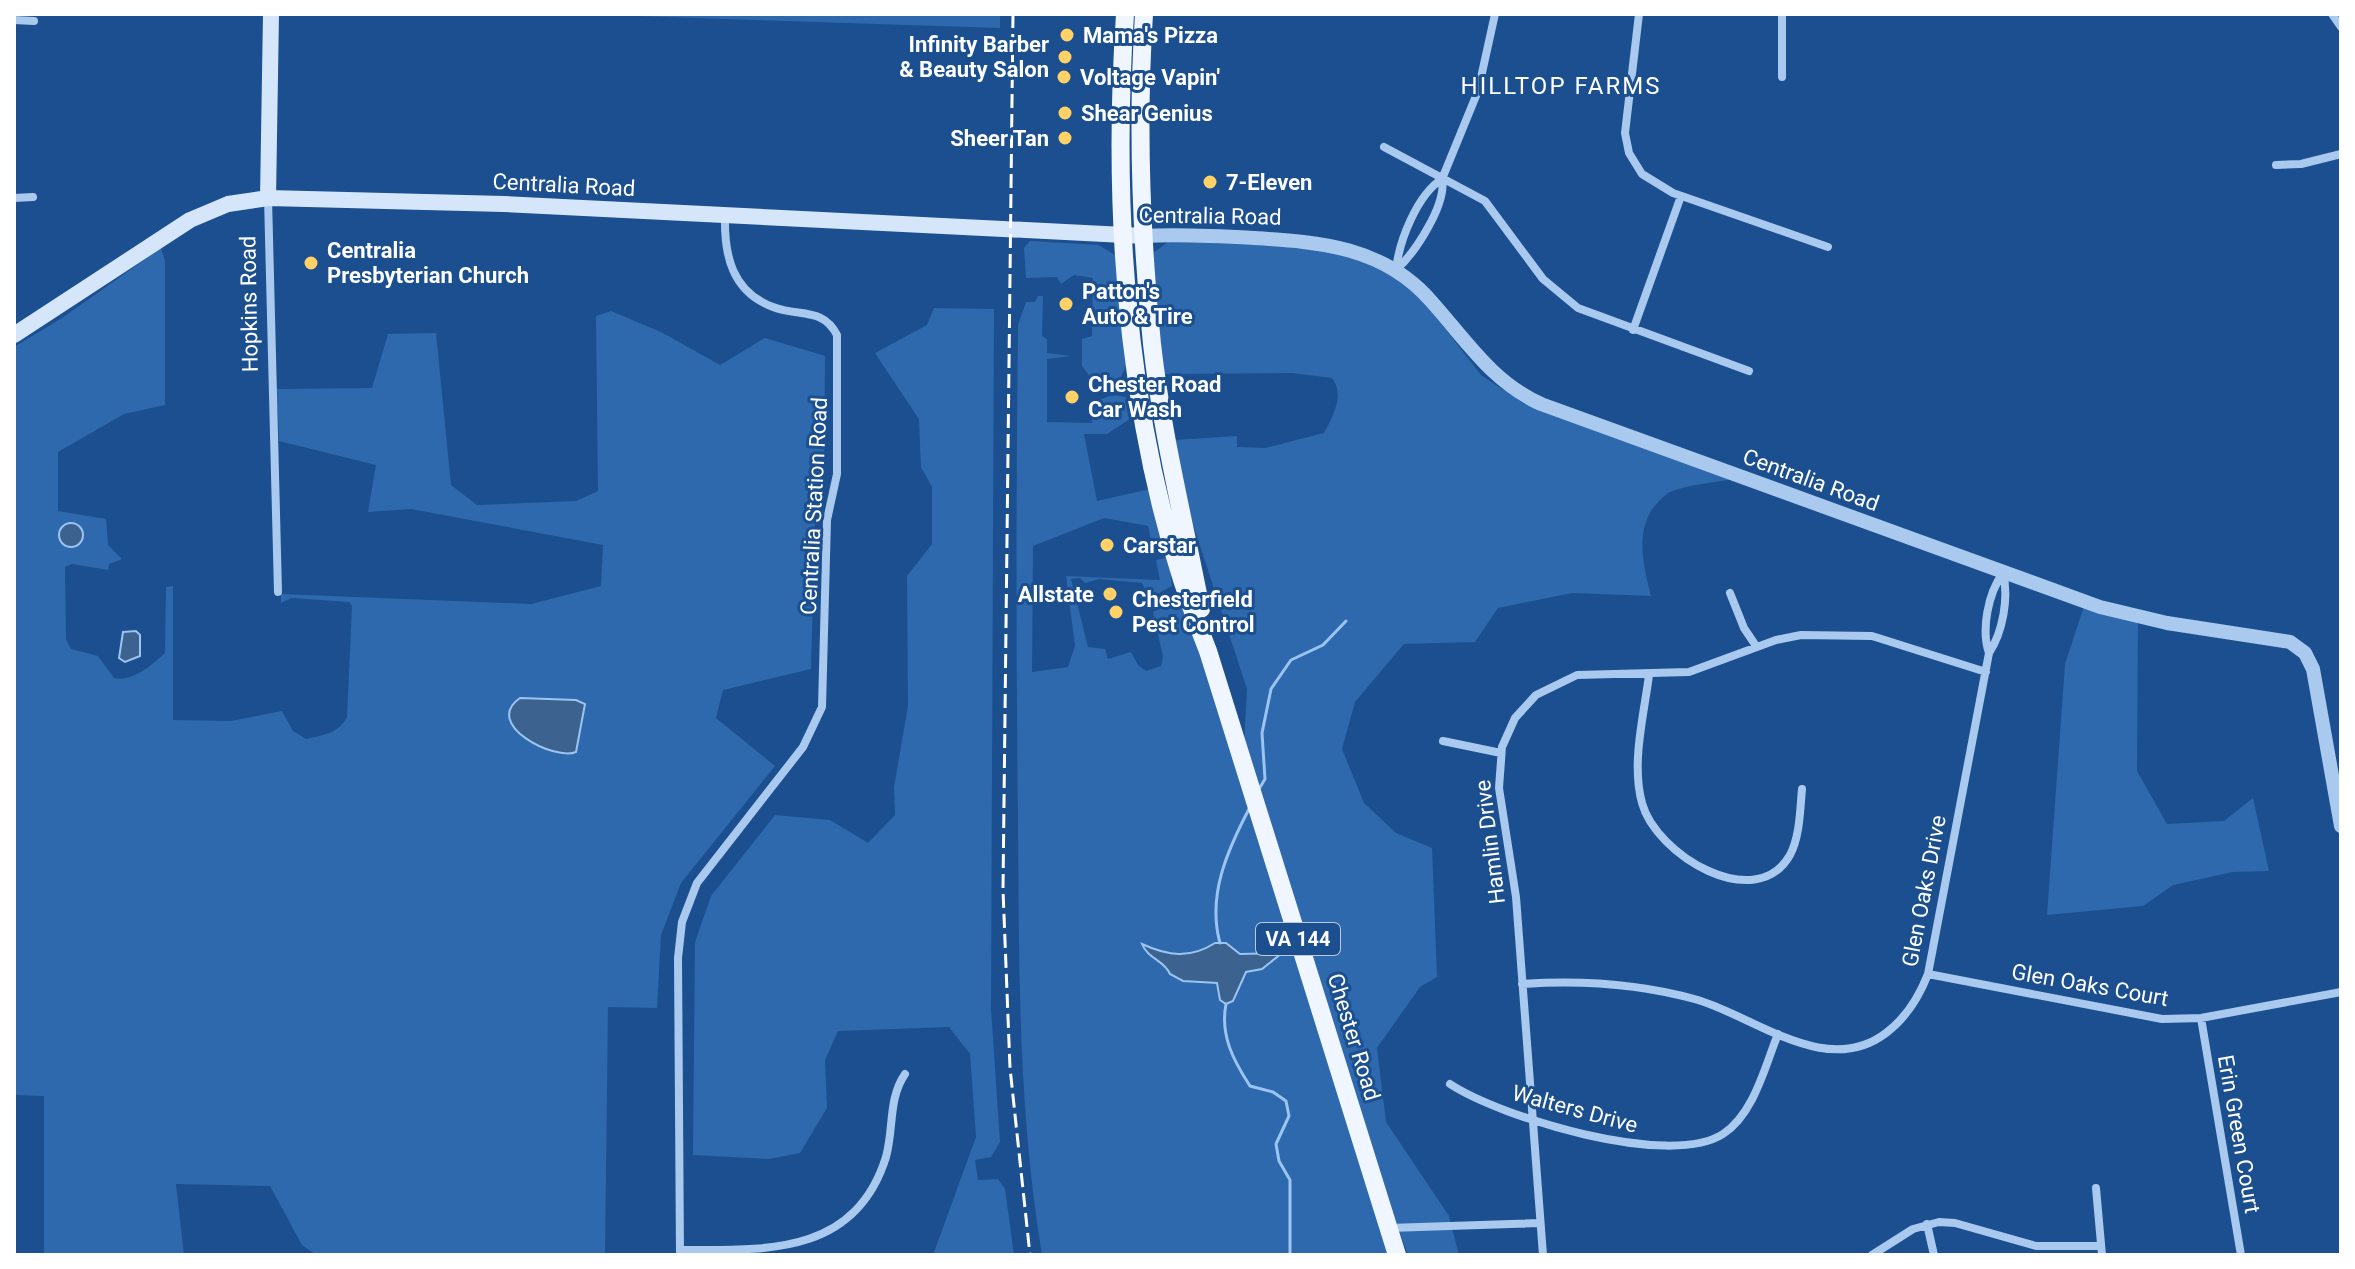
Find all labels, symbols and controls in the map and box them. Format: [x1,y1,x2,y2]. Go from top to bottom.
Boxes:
place label: Mama's Pizza [1083,23,1218,48]
marker: Mama's Pizza [1058,26,1076,44]
place label: Infinity Barber & Beauty Salon [899,32,1049,82]
marker: Infinity Barber & Beauty Salon [1056,48,1074,66]
place label: Voltage Vapin' [1080,65,1220,90]
marker: Voltage Vapin' [1055,68,1073,86]
district label: HILLTOP FARMS [1461,72,1661,100]
place label: Shear Genius [1081,101,1213,126]
marker: Shear Genius [1056,104,1074,122]
place label: Sheer Tan [950,126,1049,151]
marker: Sheer Tan [1056,129,1074,147]
street label: Centralia Road [492,169,636,201]
place label: 7-Eleven [1226,170,1312,195]
marker: 7-Eleven [1201,173,1219,191]
street label: Centralia Road [1138,202,1282,230]
street label: Hopkins Road [235,236,263,372]
place label: Centralia Presbyterian Church [327,238,529,288]
marker: Centralia Presbyterian Church [302,254,320,272]
place label: Patton's Auto & Tire [1082,279,1193,329]
marker: Patton's Auto & Tire [1057,295,1075,313]
place label: Chester Road Car Wash [1088,372,1221,422]
marker: Chester Road Car Wash [1063,388,1081,406]
street label: Centralia Station Road [796,397,832,615]
street label: Centralia Road [1740,444,1882,516]
place label: Carstar [1123,533,1196,558]
marker: Carstar [1098,536,1116,554]
place label: Allstate [1018,582,1094,607]
marker: Allstate [1101,585,1119,603]
place label: Chesterfield Pest Control [1132,587,1255,637]
marker: Chesterfield Pest Control [1107,603,1125,621]
street label: Hamlin Drive [1470,779,1510,905]
street label: Glen Oaks Drive [1897,813,1951,969]
road number: VA 144 [1256,923,1340,955]
street label: Glen Oaks Court [2010,959,2170,1011]
street label: Chester Road [1323,970,1385,1104]
street label: Erin Green Court [2213,1053,2265,1215]
street label: Walters Drive [1509,1080,1641,1138]

